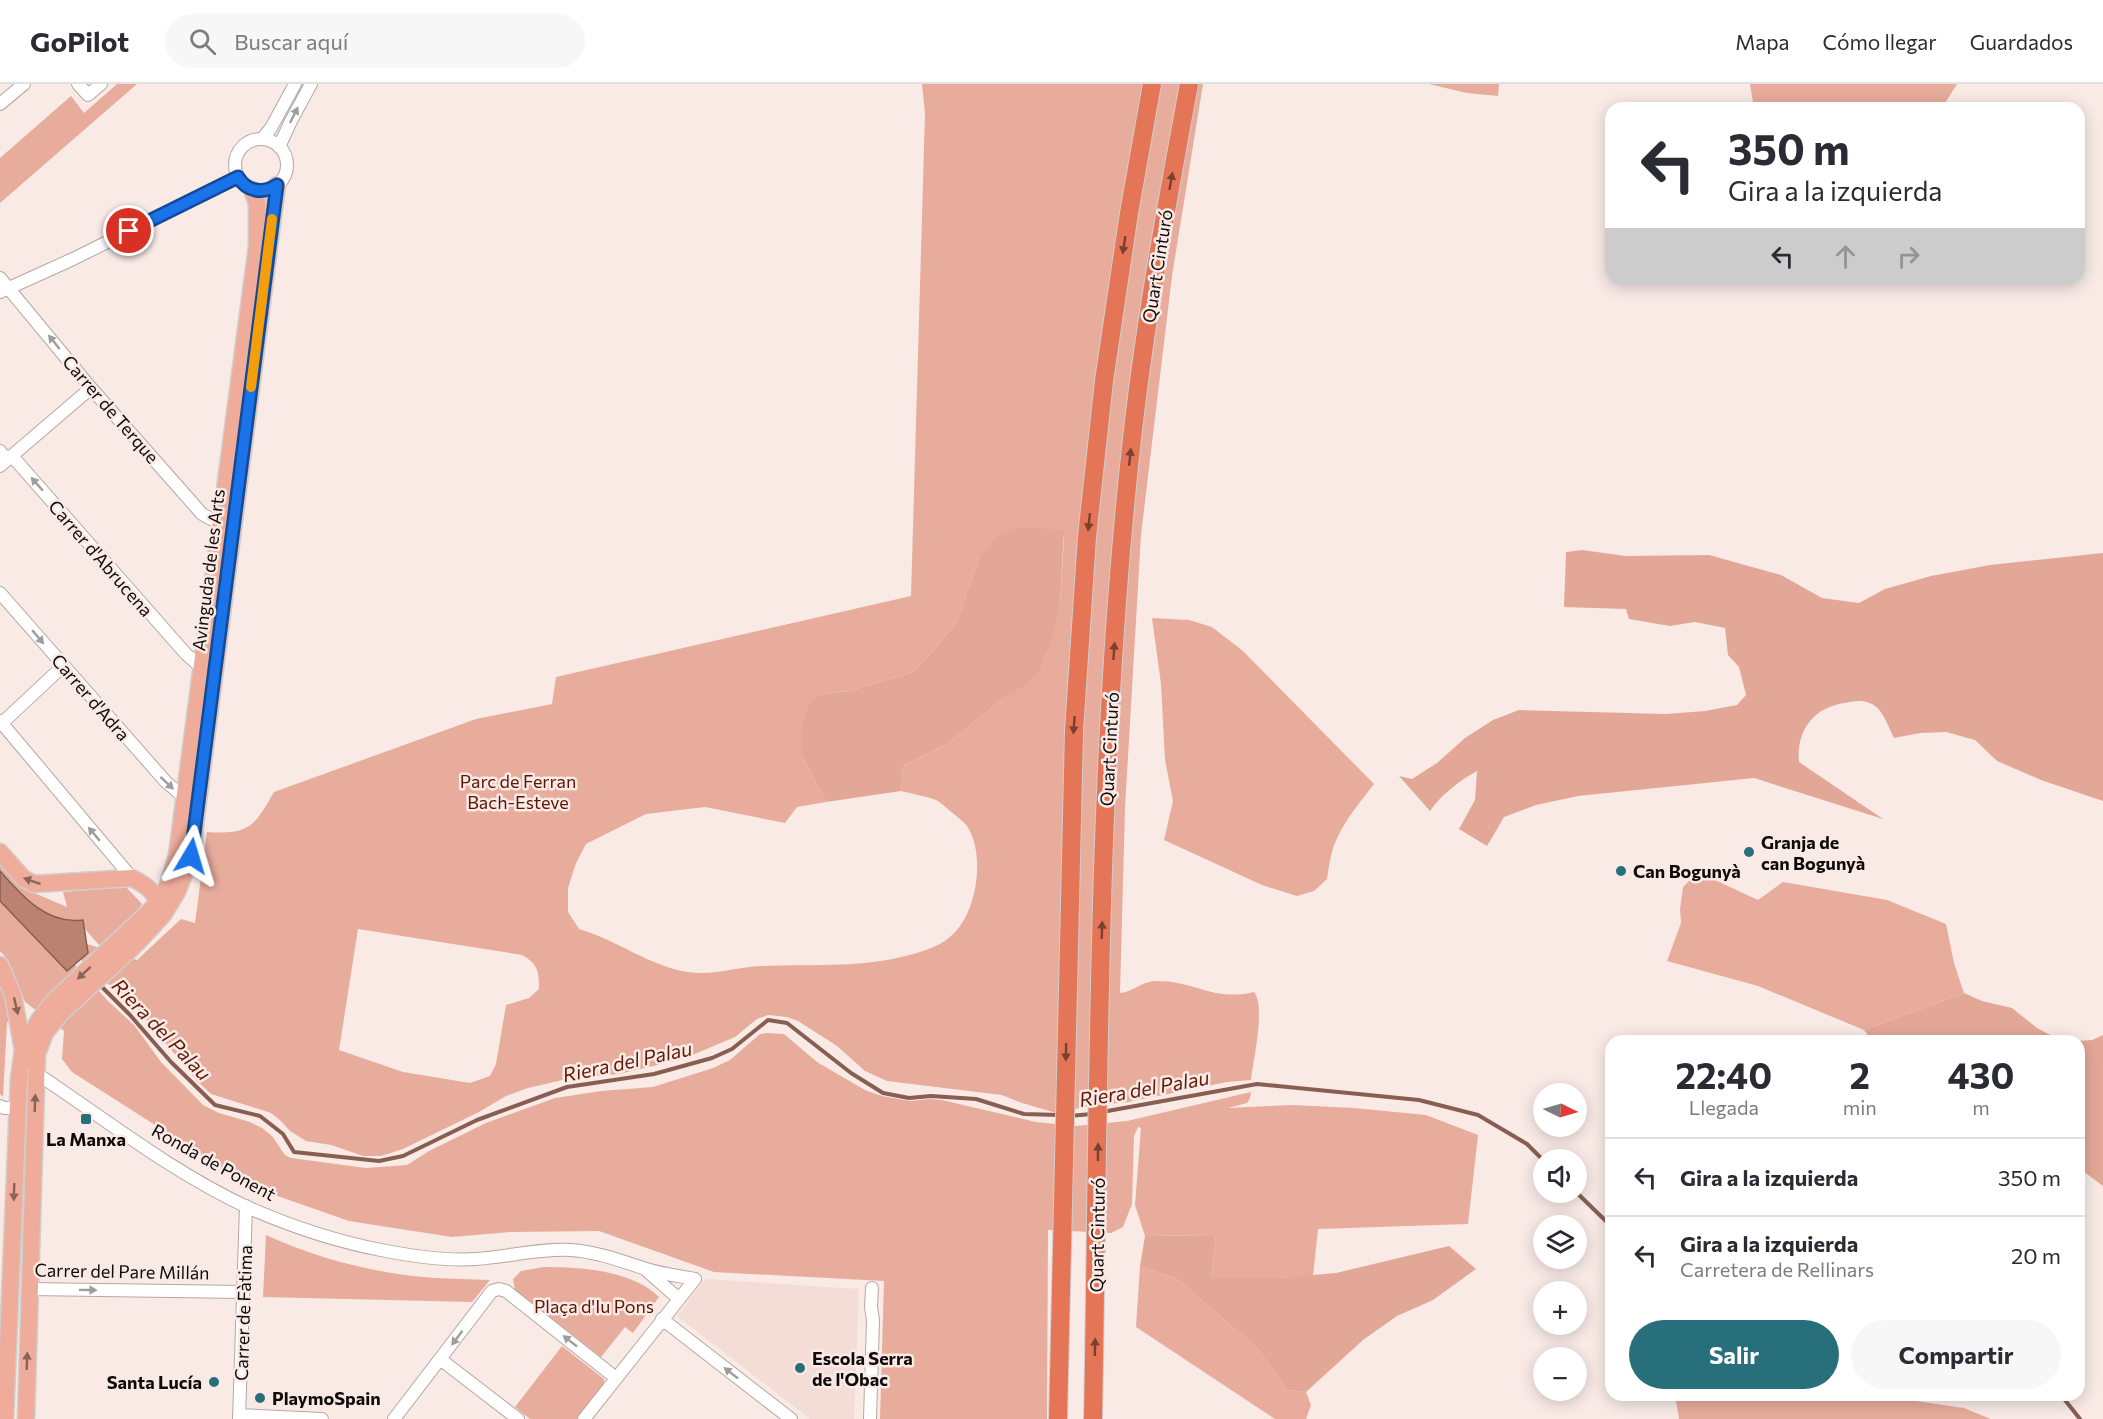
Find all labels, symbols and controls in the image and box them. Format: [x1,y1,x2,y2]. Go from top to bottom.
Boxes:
search box [165,14,585,68]
text: GoPilot [30,24,129,58]
icon: search [186,25,219,58]
text: Buscar aquí [234,28,348,55]
text: Mapa [1735,29,1790,54]
text: Cómo llegar [1823,29,1937,54]
text: Guardados [1970,29,2073,54]
one-way arrow [289,106,299,123]
text: 350 m [1728,122,1850,174]
icon: left [1629,126,1707,204]
one-way arrow [1167,171,1176,190]
text: Gira a la izquierda [1728,174,1942,207]
pin [103,205,154,256]
street label: Quart Cinturó [1137,208,1177,324]
icon: arrive [112,214,145,247]
one-way arrow [1120,236,1129,255]
icon: left [1766,240,1799,273]
icon: ahead [1829,240,1862,273]
icon: right [1892,240,1925,273]
one-way arrow [47,334,60,350]
street label: Carrer de Terque [58,351,164,467]
one-way arrow [1125,447,1135,466]
one-way arrow [31,477,44,492]
street label: Avinguda de les Arts [187,488,229,652]
street label: Carrer d'Abrucena [44,495,158,621]
one-way arrow [1084,512,1094,531]
one-way arrow [31,629,44,644]
one-way arrow [1109,642,1119,661]
street label: Carrer d'Adra [47,649,135,745]
street label: Quart Cinturó [1095,691,1123,807]
one-way arrow [1070,715,1079,734]
park label: Parc de Ferran Bach-Esteve [460,770,576,813]
one-way arrow [160,776,175,790]
position arrow [159,824,223,888]
one-way arrow [88,826,101,841]
place label: Granja de can Bogunyà [1761,831,1865,874]
marker: Granja de can Bogunyà [1742,845,1756,859]
place label: Can Bogunyà [1633,860,1741,882]
marker: Can Bogunyà [1614,864,1628,878]
one-way arrow [23,876,41,885]
one-way arrow [1098,920,1107,939]
one-way arrow [77,966,91,980]
water label: Riera del Palau [108,973,216,1085]
one-way arrow [12,997,21,1016]
water label: Riera del Palau [560,1036,694,1086]
one-way arrow [1062,1042,1071,1061]
text: 22:40 [1676,1052,1772,1096]
text: 2 [1850,1052,1870,1096]
text: 430 [1947,1052,2014,1096]
water label: Riera del Palau [1077,1065,1211,1111]
north arrow [1533,1083,1587,1137]
map controls [1533,1083,1587,1401]
one-way arrow [30,1093,40,1112]
text: Llegada [1689,1095,1759,1119]
text: min [1843,1095,1877,1119]
text: m [1972,1095,1990,1119]
marker: La Manxa [79,1112,93,1126]
street label: Ronda de Ponent [148,1119,280,1205]
place label: La Manxa [46,1128,126,1150]
one-way arrow [1094,1143,1103,1162]
button: sound [1533,1149,1587,1203]
icon: left [1629,1161,1662,1194]
text: Gira a la izquierda [1680,1164,1858,1191]
text: 350 m [1998,1164,2061,1191]
street label: Quart Cinturó [1085,1178,1109,1292]
one-way arrow [9,1183,19,1202]
button: layers [1533,1215,1587,1269]
text: Gira a la izquierda [1680,1230,1858,1257]
icon: left [1629,1239,1662,1272]
text: 20 m [2011,1242,2061,1269]
street label: Carrer de Fàtima [230,1245,256,1381]
text: Carretera de Rellinars [1680,1257,1874,1281]
street label: Carrer del Pare Millán [34,1258,210,1284]
button: + [1533,1281,1587,1335]
one-way arrow [78,1285,97,1294]
park label: Plaça d'Iu Pons [534,1295,654,1317]
button: Salir [1629,1320,1839,1389]
button: Compartir [1851,1320,2061,1389]
one-way arrow [451,1330,463,1345]
one-way arrow [563,1336,578,1348]
one-way arrow [1090,1337,1099,1356]
place label: Escola Serra de l'Obac [812,1347,913,1390]
button: − [1533,1347,1587,1401]
one-way arrow [23,1351,32,1370]
marker: Escola Serra de l'Obac [793,1361,807,1375]
one-way arrow [723,1367,738,1379]
place label: Santa Lucía [107,1371,202,1393]
marker: Santa Lucía [207,1375,221,1389]
place label: PlaymoSpain [272,1387,381,1409]
marker: PlaymoSpain [253,1391,267,1405]

